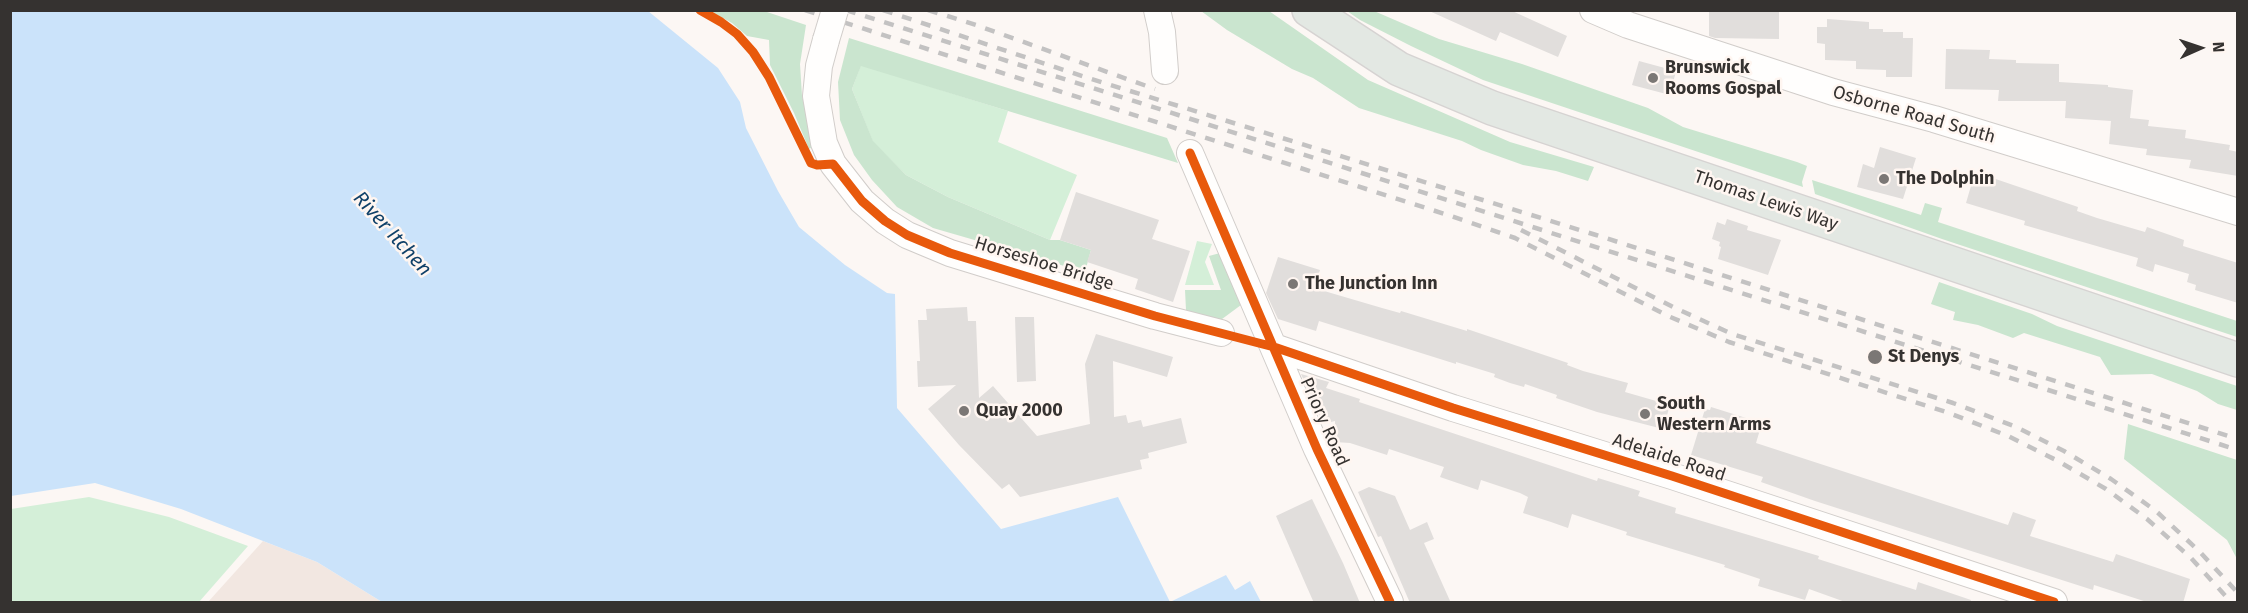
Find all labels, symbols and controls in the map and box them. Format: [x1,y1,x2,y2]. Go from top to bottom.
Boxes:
north arrow [2170,18,2230,78]
text: N [2209,41,2228,53]
place label: Brunswick Rooms Gospal [1665,57,1781,100]
marker: Brunswick Rooms Gospal [1646,71,1660,85]
street label: Osborne Road South [1830,81,1998,149]
street label: Thomas Lewis Way [1691,166,1841,236]
place label: The Dolphin [1896,168,1994,190]
marker: The Dolphin [1877,172,1891,186]
water label: River Itchen [348,187,436,281]
street label: Horseshoe Bridge [972,233,1116,295]
place label: The Junction Inn [1305,273,1438,295]
marker: The Junction Inn [1286,277,1300,291]
place label: St Denys [1888,346,1959,368]
marker: St Denys [1866,348,1884,366]
street label: Priory Road [1295,374,1353,470]
place label: South Western Arms [1657,393,1771,436]
place label: Quay 2000 [976,400,1063,422]
marker: Quay 2000 [957,404,971,418]
marker: South Western Arms [1638,407,1652,421]
street label: Adelaide Road [1610,430,1728,486]

